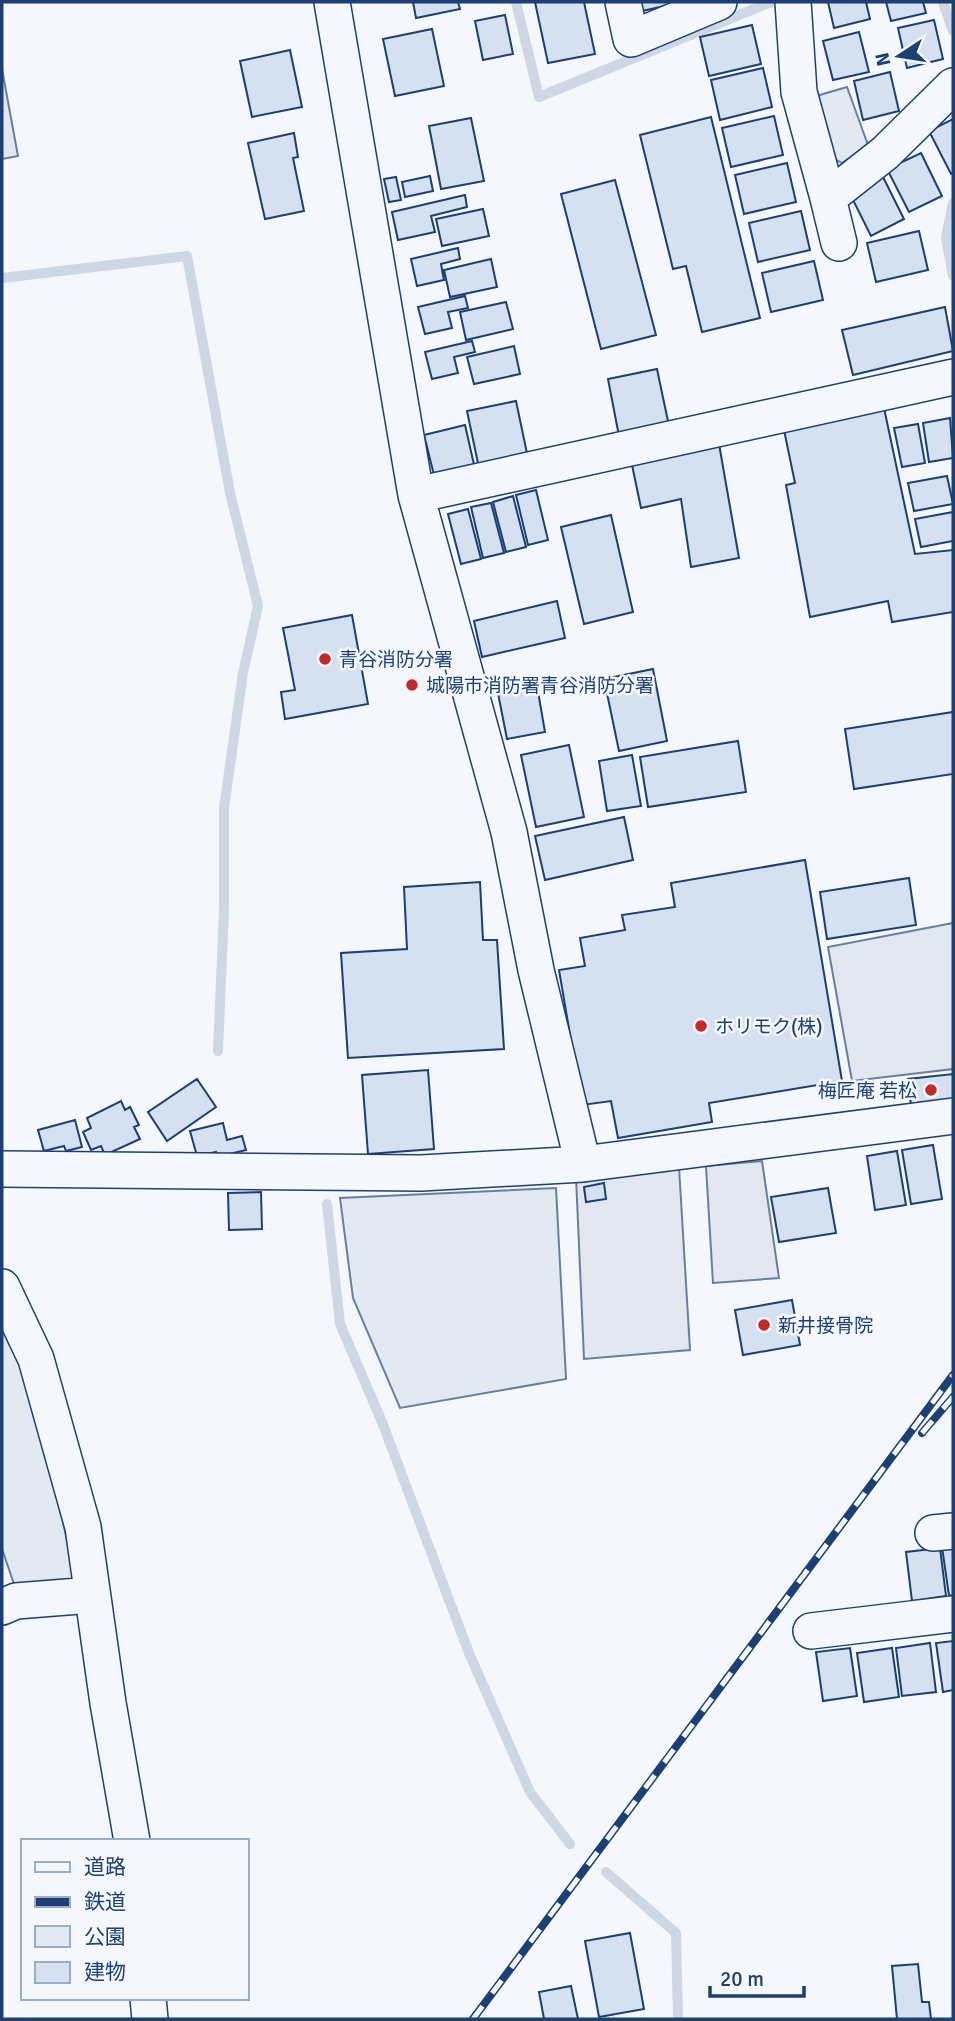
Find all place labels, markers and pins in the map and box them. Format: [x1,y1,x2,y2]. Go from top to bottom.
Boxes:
place label: 青谷消防分署 [339,648,453,672]
marker: 青谷消防分署 [317,651,333,667]
place label: 城陽市消防署青谷消防分署 [426,674,654,698]
marker: 城陽市消防署青谷消防分署 [404,677,420,693]
place label: ホリモク(株) [715,1015,823,1039]
marker: ホリモク(株) [693,1018,709,1034]
place label: 梅匠庵 若松 [818,1079,917,1103]
marker: 梅匠庵 若松 [923,1082,939,1098]
place label: 新井接骨院 [778,1314,873,1338]
marker: 新井接骨院 [756,1317,772,1333]

